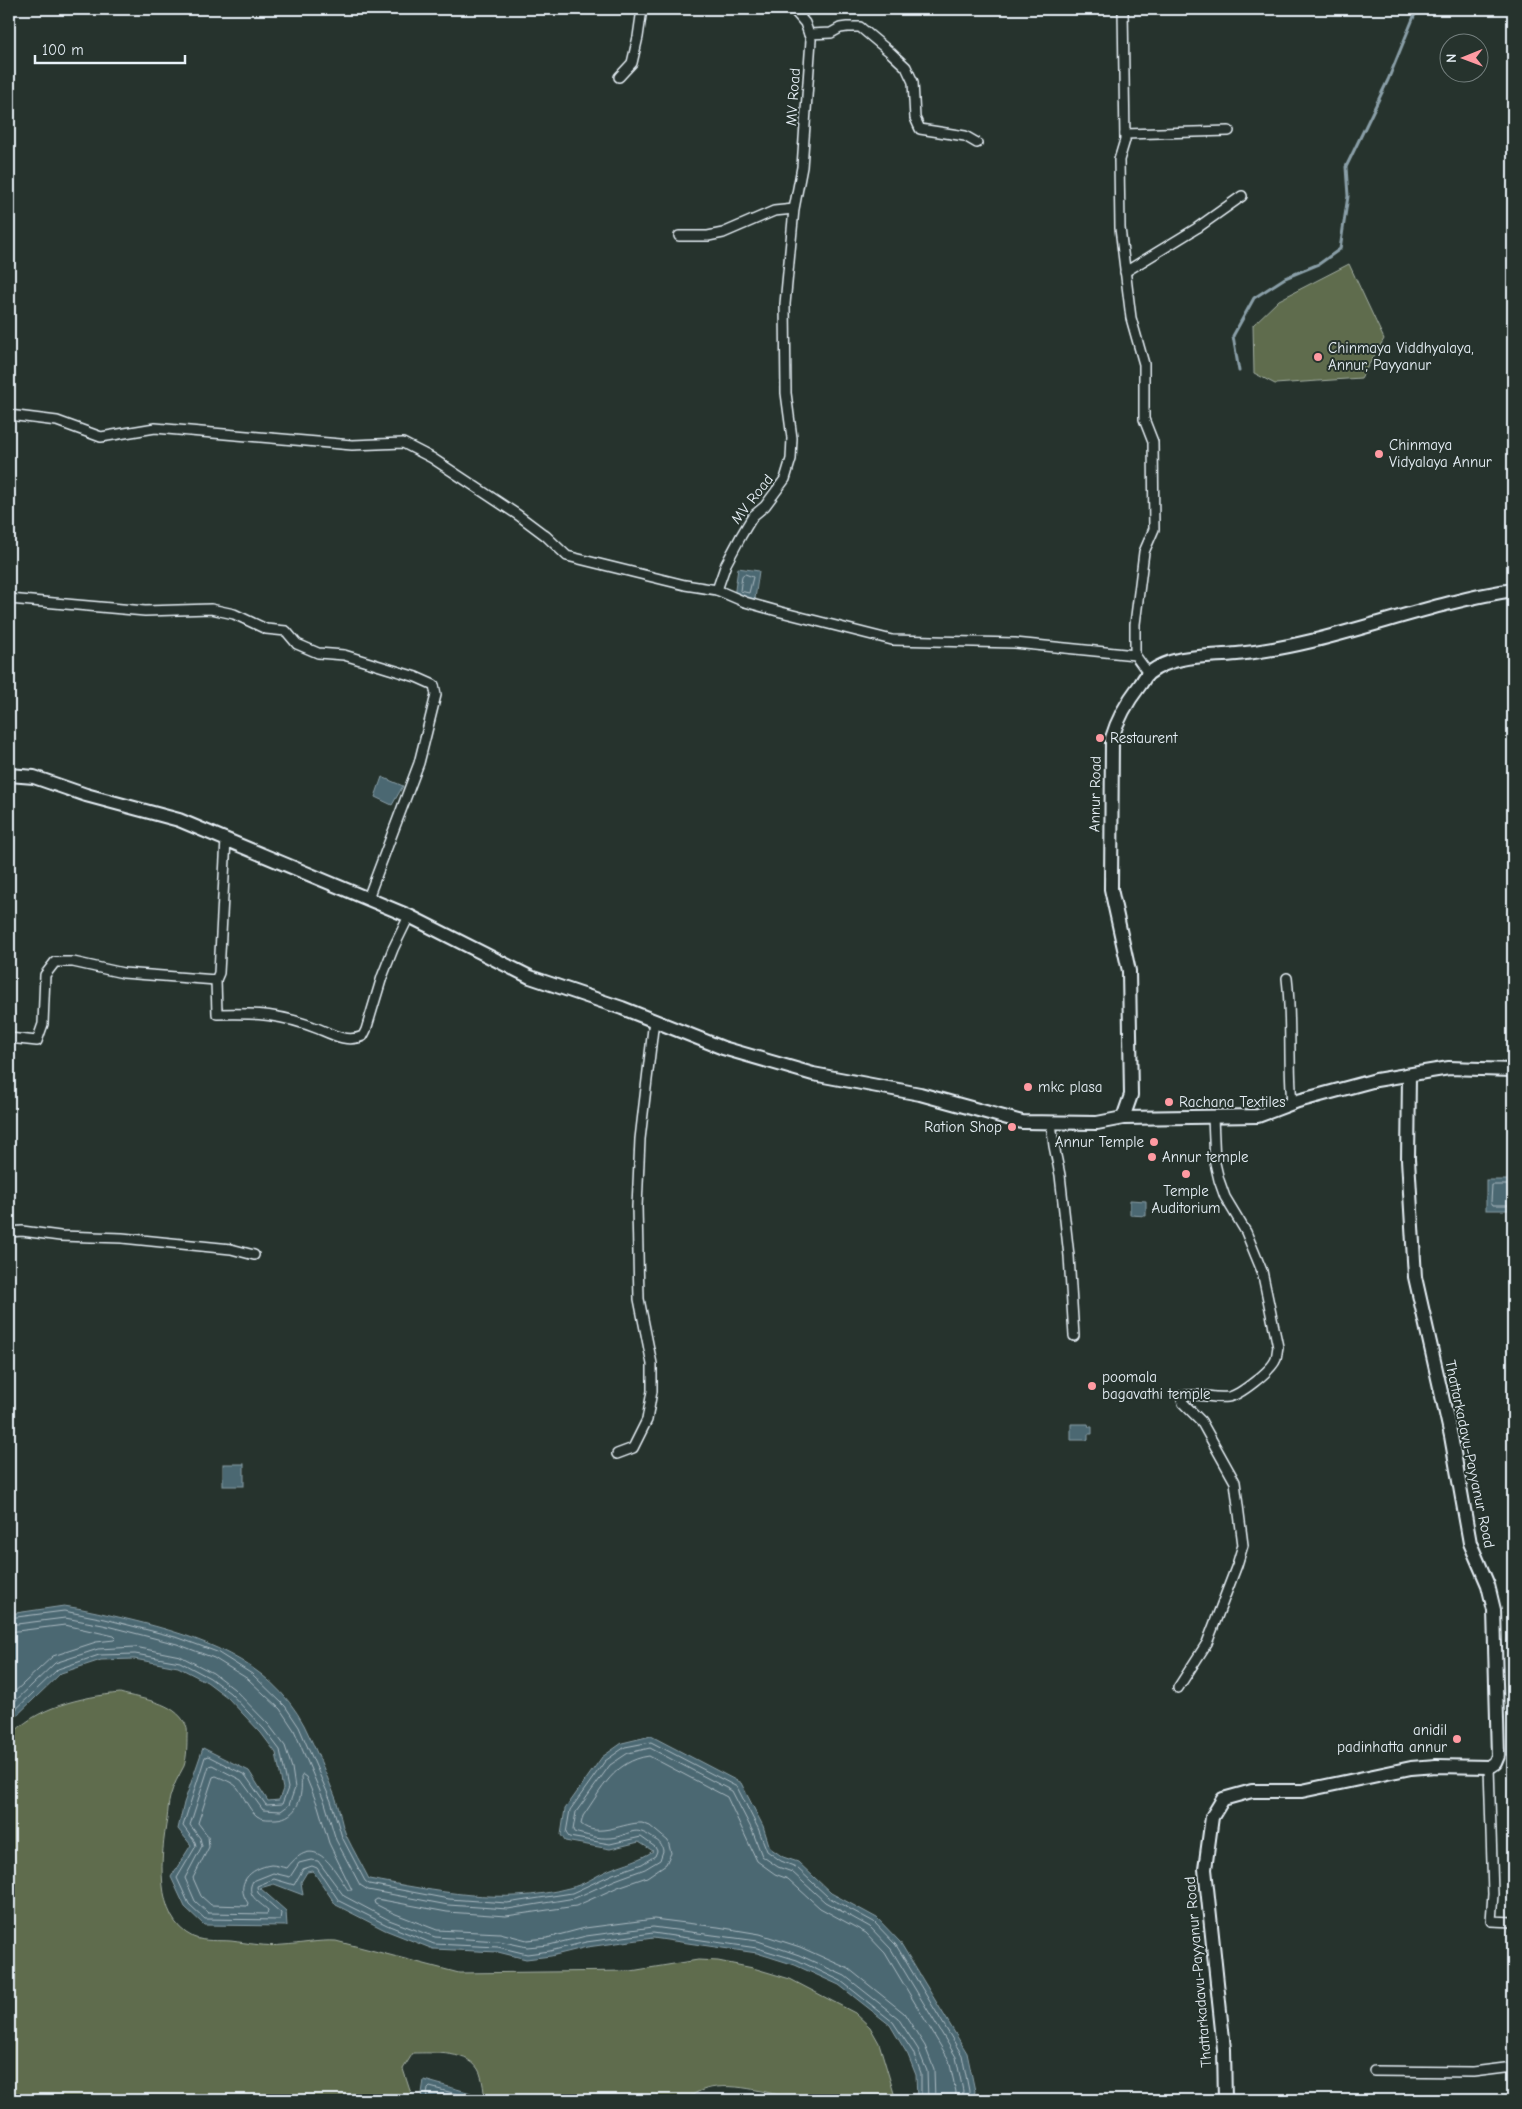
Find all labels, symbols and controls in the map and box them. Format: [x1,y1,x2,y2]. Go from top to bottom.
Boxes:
scale bar [35,32,185,64]
north arrow [1440,32,1490,82]
text: 100 m [42,41,84,59]
text: N [1443,54,1460,63]
street label: MV Road [782,67,804,127]
place label: Chinmaya Viddhyalaya, Annur, Payyanur [1328,339,1474,374]
marker: Chinmaya Viddhyalaya, Annur, Payyanur [1312,351,1324,363]
place label: Chinmaya Vidyalaya Annur [1389,436,1492,471]
marker: Chinmaya Vidyalaya Annur [1373,448,1385,460]
street label: MV Road [727,471,777,527]
place label: Restaurent [1110,729,1178,747]
marker: Restaurent [1094,732,1106,744]
street label: Annur Road [1085,756,1105,832]
place label: mkc plasa [1038,1078,1103,1096]
marker: mkc plasa [1022,1081,1034,1093]
place label: Rachana Textiles [1179,1093,1286,1111]
marker: Rachana Textiles [1163,1096,1175,1108]
place label: Ration Shop [924,1118,1002,1136]
marker: Ration Shop [1006,1121,1018,1133]
place label: Annur Temple [1055,1133,1144,1151]
marker: Annur Temple [1148,1136,1160,1148]
place label: Annur temple [1162,1148,1249,1166]
marker: Annur temple [1146,1151,1158,1163]
marker: Temple Auditorium [1180,1168,1192,1180]
place label: Temple Auditorium [1152,1182,1220,1217]
street label: Thattarkadavu-Payyanur Road [1441,1358,1499,1550]
place label: poomala bagavathi temple [1102,1368,1211,1403]
marker: poomala bagavathi temple [1086,1380,1098,1392]
place label: anidil padinhatta annur [1337,1721,1447,1756]
marker: anidil padinhatta annur [1451,1733,1463,1745]
street label: Thattarkadavu-Payyanur Road [1181,1876,1215,2068]

